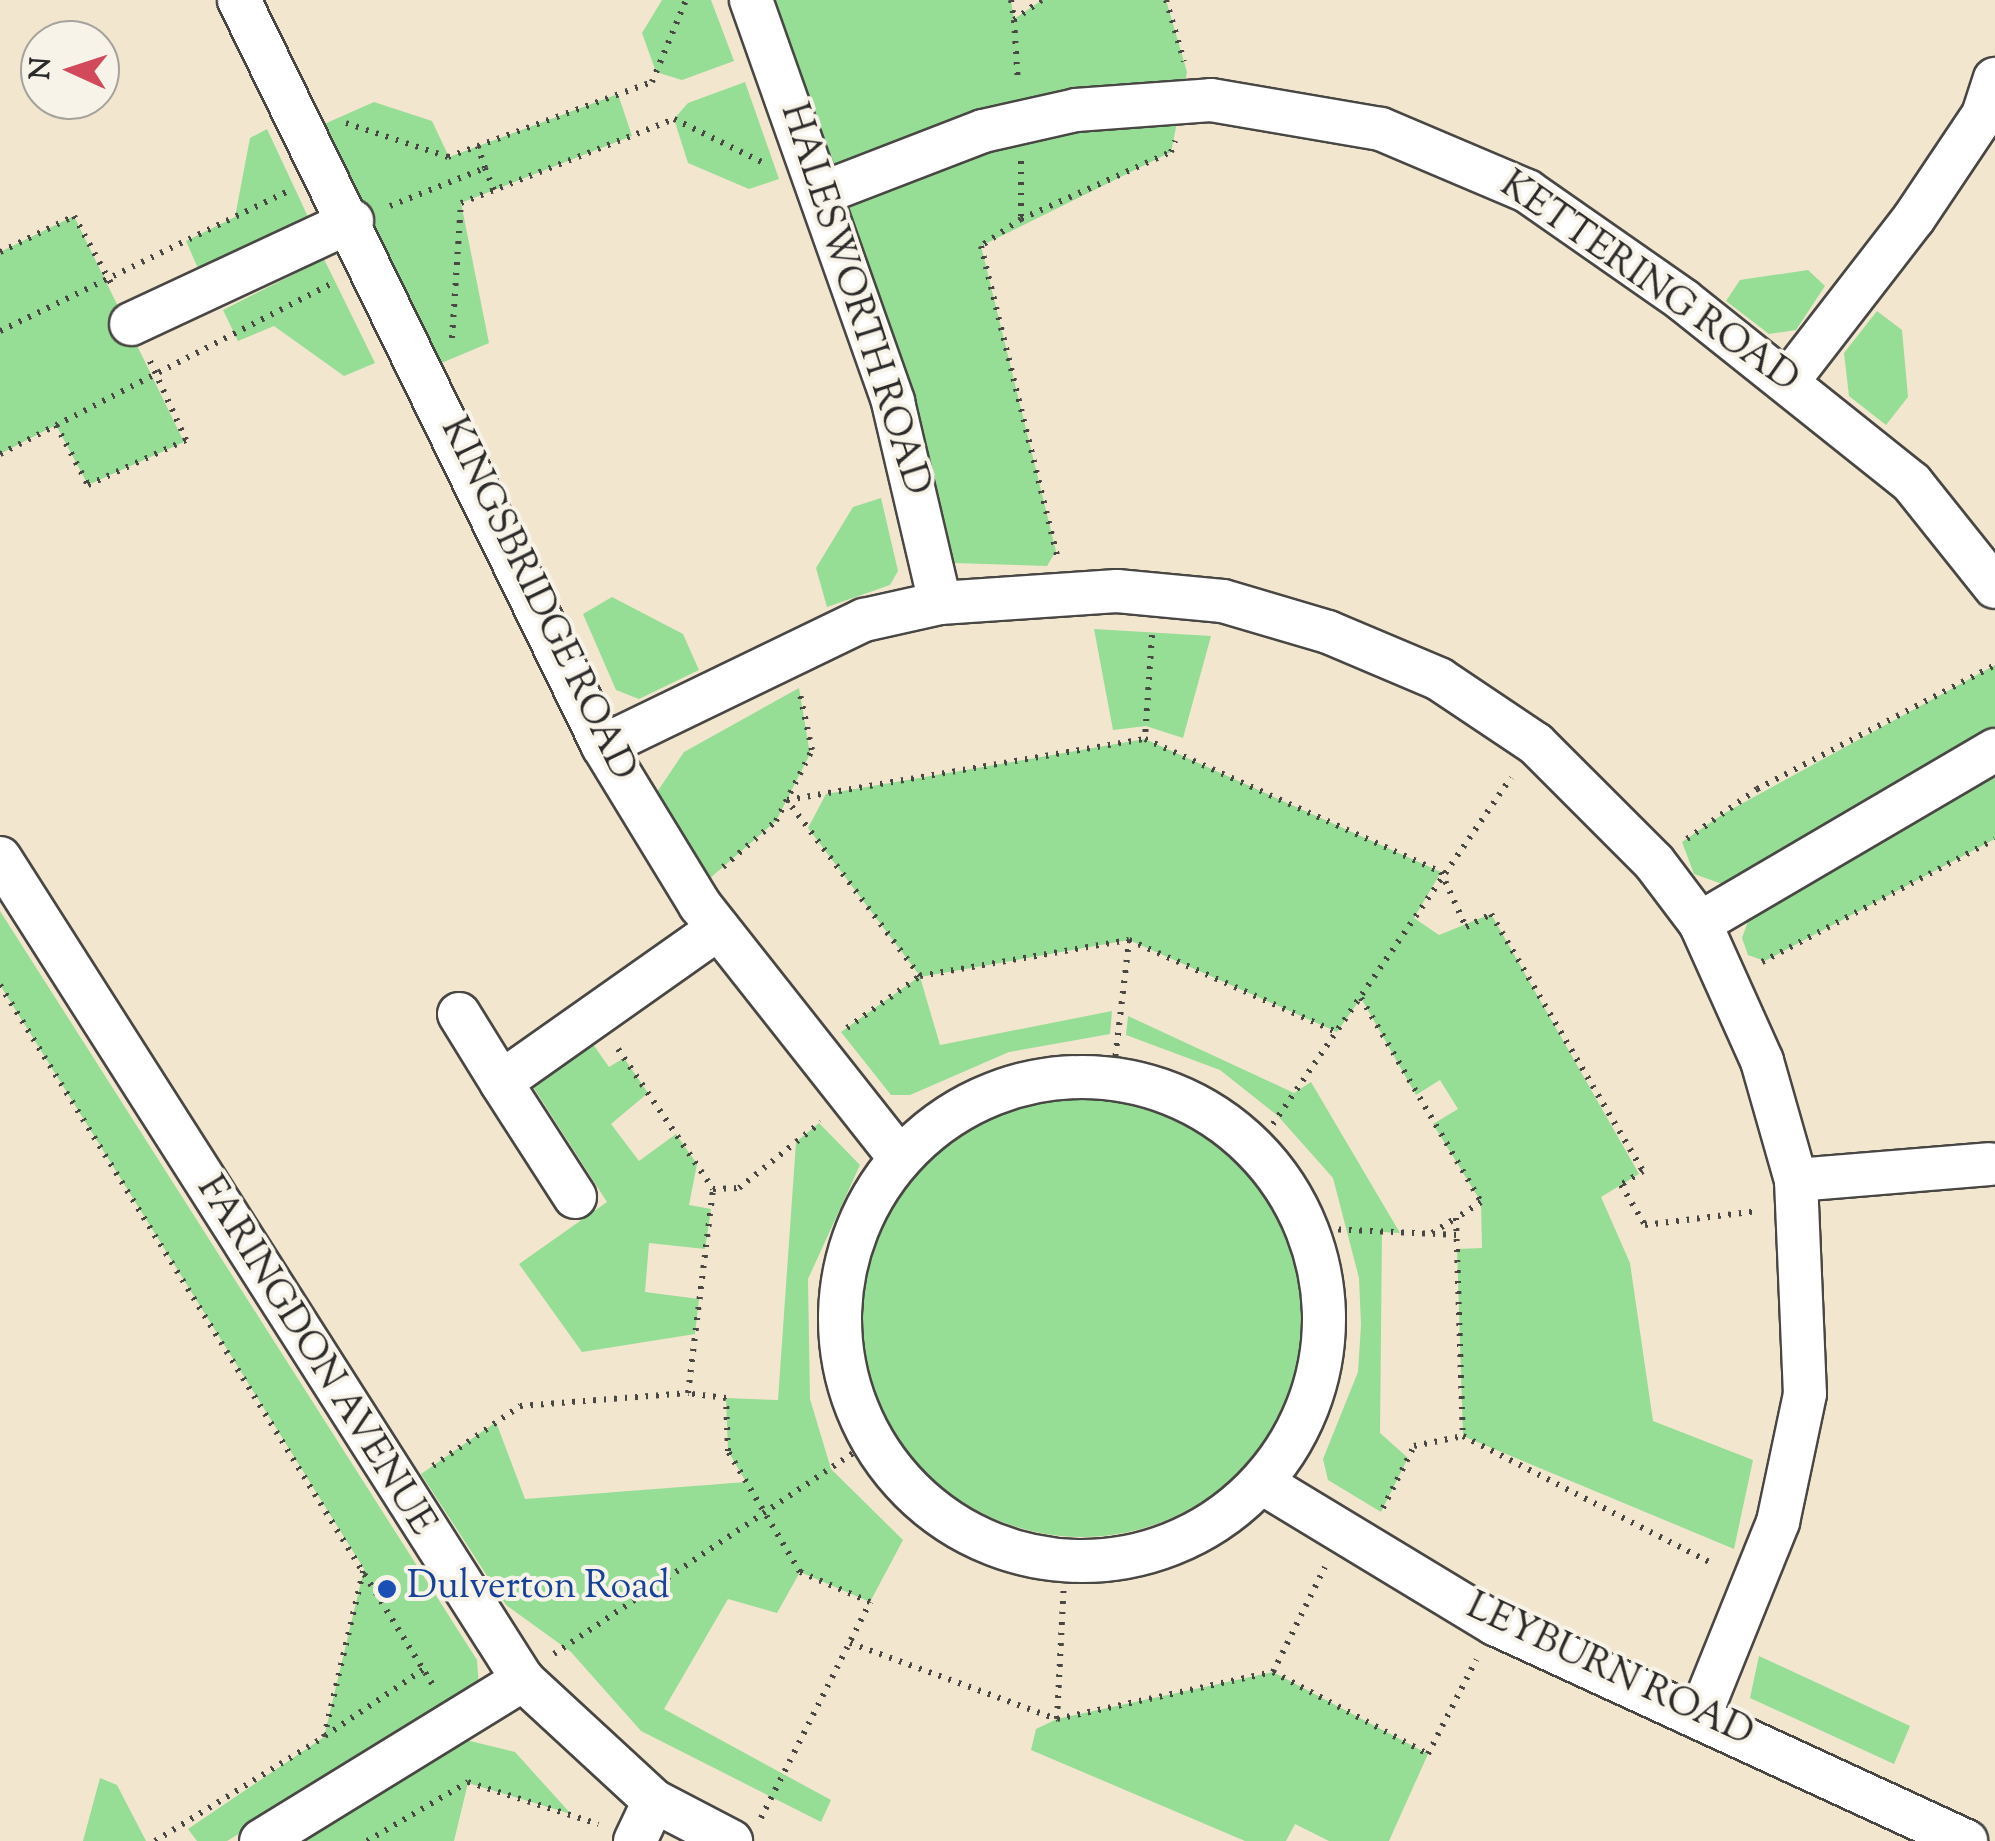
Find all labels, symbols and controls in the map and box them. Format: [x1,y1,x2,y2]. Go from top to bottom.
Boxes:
north arrow [20,20,120,120]
text: N [21,56,63,81]
street label: HALESWORTH ROAD [768,98,938,502]
street label: KETTERING ROAD [1490,164,1806,404]
street label: KINGSBRIDGE ROAD [428,411,644,789]
street label: FARINGDON AVENUE [185,1169,443,1545]
place label: Dulverton Road [407,1566,670,1612]
marker: Dulverton Road [376,1578,398,1600]
street label: LEYBURN ROAD [1458,1586,1760,1758]

